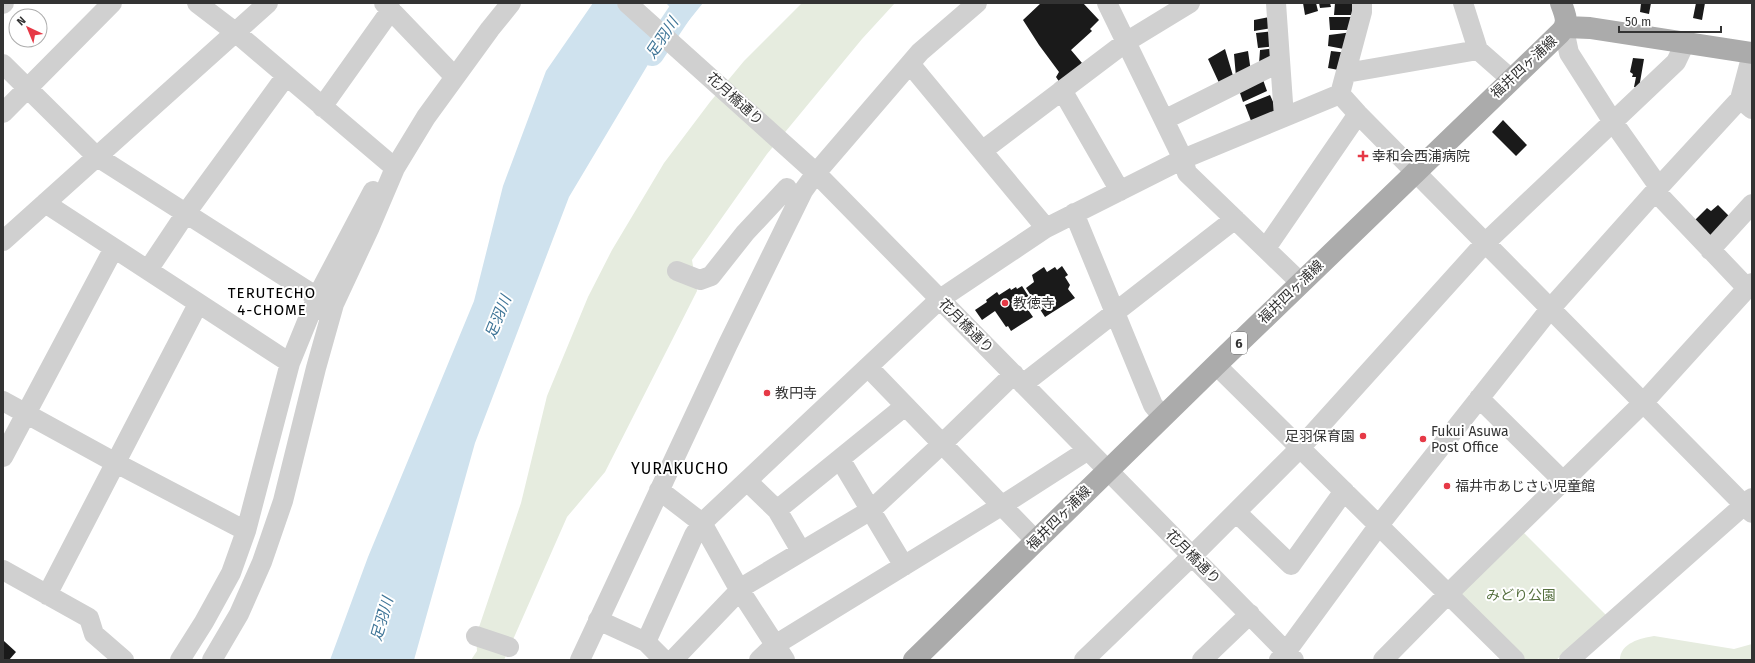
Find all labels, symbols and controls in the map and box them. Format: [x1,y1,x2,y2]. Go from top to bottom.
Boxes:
north arrow [8,8,48,48]
scale bar [1619,8,1721,34]
water label: 足羽川 [642,13,683,62]
text: N [14,14,29,28]
text: 50 m [1625,15,1651,29]
street label: 福井四ヶ浦線 [1487,32,1561,102]
street label: 花月橋通り [703,69,767,129]
place label: 幸和会西浦病院 [1372,148,1470,165]
marker: 幸和会西浦病院 [1357,150,1369,162]
street label: 福井四ヶ浦線 [1255,257,1327,327]
district label: TERUTECHO 4-CHOME [228,284,316,319]
water label: 足羽川 [481,291,516,341]
street label: 花月橋通り [935,295,997,357]
place label: 教徳寺 [1013,295,1055,312]
marker: 教徳寺 [1000,298,1010,308]
road number: 6 [1231,332,1247,354]
place label: 教円寺 [775,385,817,402]
marker: 教円寺 [762,388,772,398]
place label: Fukui Asuwa Post Office [1431,423,1509,456]
place label: 足羽保育園 [1285,428,1355,445]
marker: 足羽保育園 [1358,431,1368,441]
marker: Fukui Asuwa Post Office [1418,434,1428,444]
district label: YURAKUCHO [631,459,729,478]
place label: 福井市あじさい児童館 [1455,478,1595,495]
marker: 福井市あじさい児童館 [1442,481,1452,491]
street label: 福井四ヶ浦線 [1023,482,1095,554]
street label: 花月橋通り [1162,526,1224,588]
park label: みどり公園 [1486,587,1556,604]
water label: 足羽川 [367,593,397,643]

